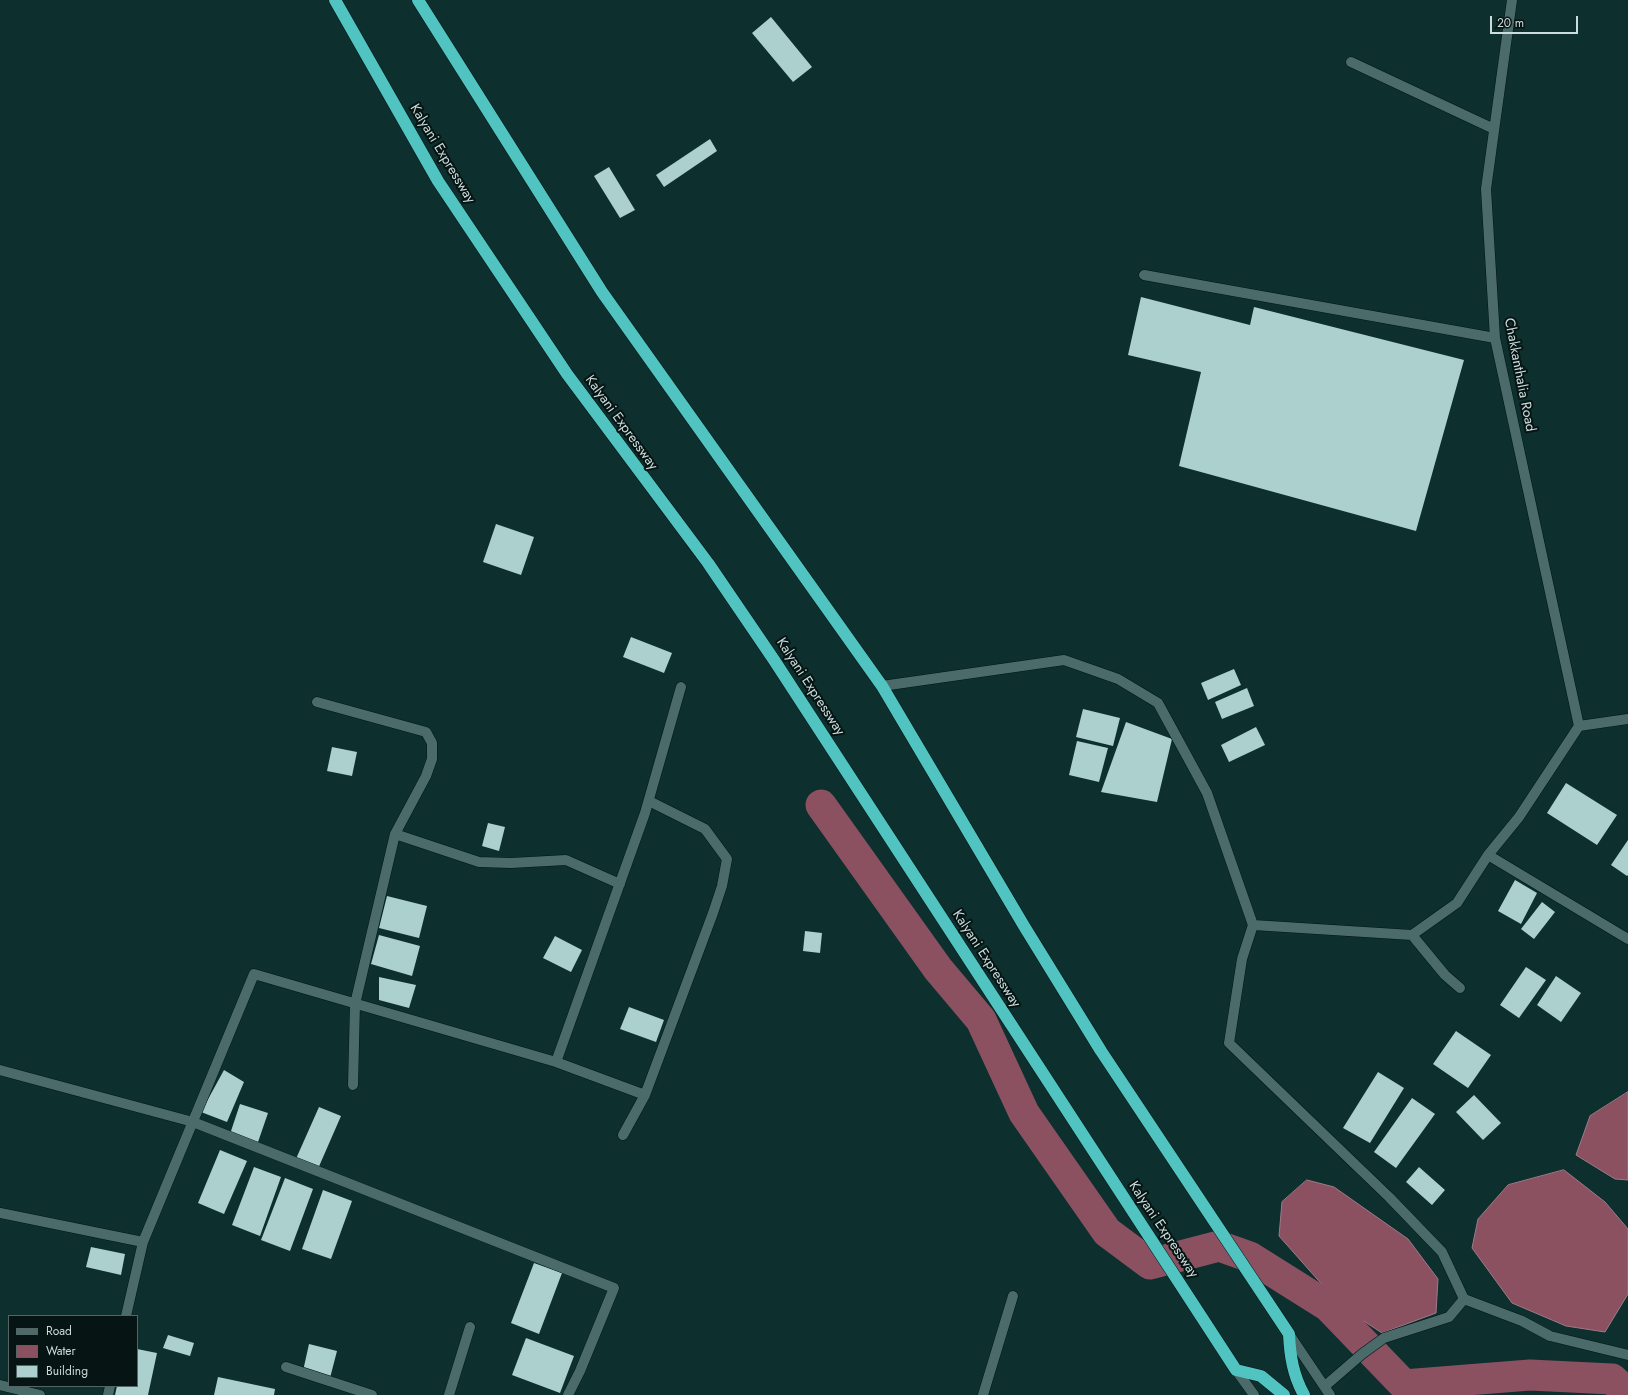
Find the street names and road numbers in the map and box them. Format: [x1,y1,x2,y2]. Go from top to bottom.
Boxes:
street label: Kalyani Expressway [406,101,478,207]
street label: Chakkanthalia Road [1500,317,1538,433]
street label: Kalyani Expressway [581,372,661,474]
street label: Kalyani Expressway [772,635,848,739]
street label: Kalyani Expressway [948,907,1024,1011]
street label: Kalyani Expressway [1124,1179,1202,1281]

